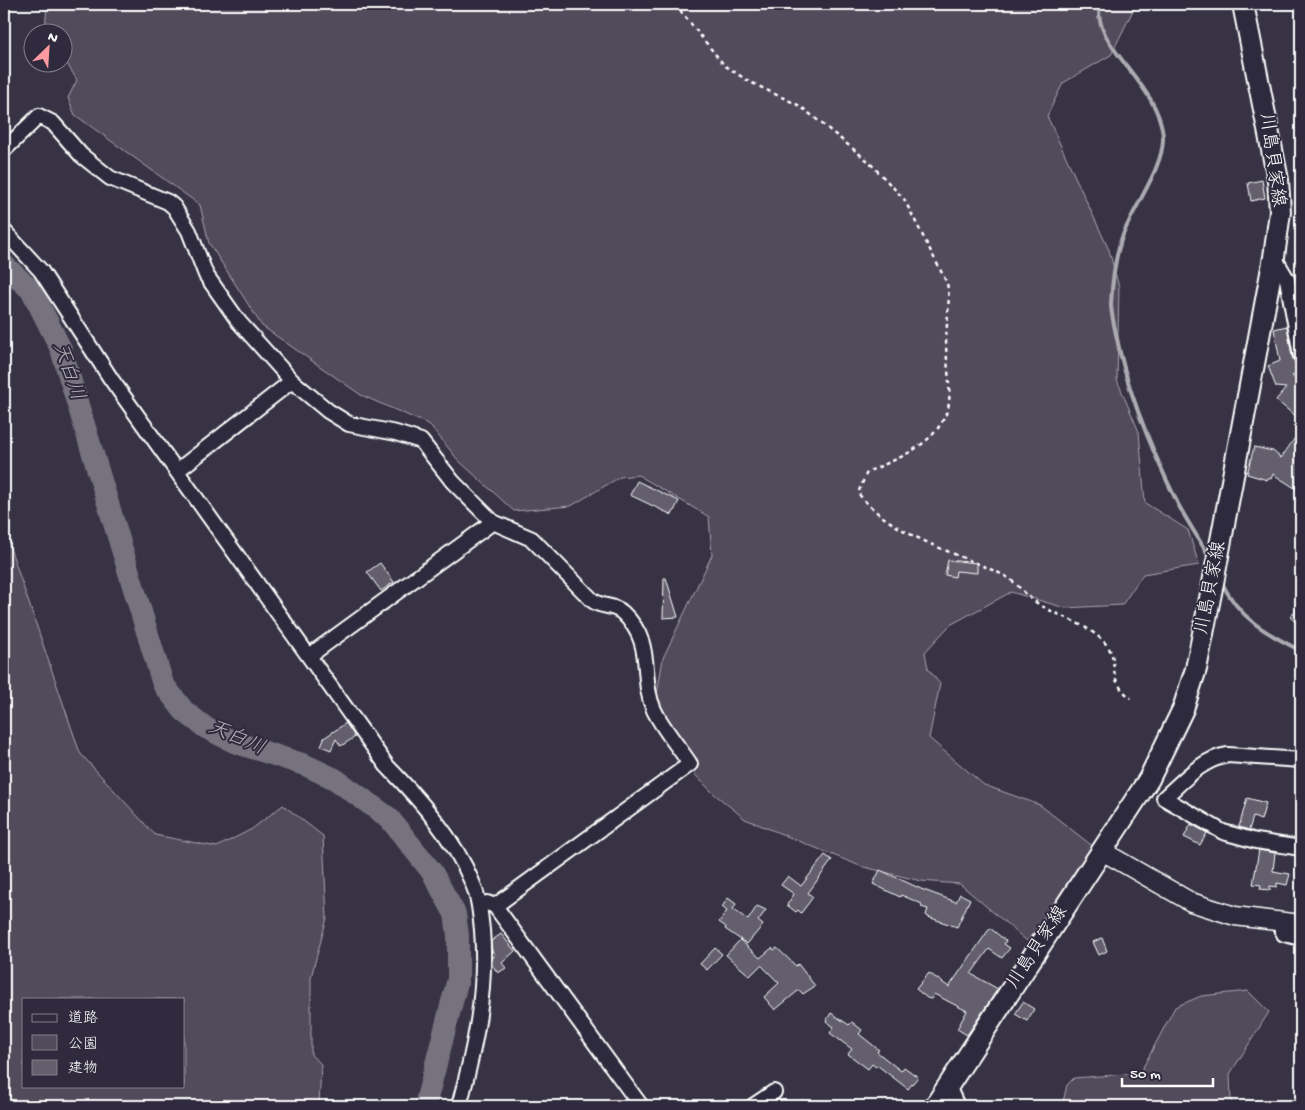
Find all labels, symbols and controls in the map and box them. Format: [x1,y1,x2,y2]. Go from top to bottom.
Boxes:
north arrow [22,22,72,72]
text: N [45,29,60,48]
street label: 川島貝家線 [1253,111,1290,209]
water label: 天白川 [46,340,89,404]
street label: 川島貝家線 [1191,539,1232,637]
water label: 天白川 [204,716,268,761]
street label: 川島貝家線 [1002,901,1074,994]
legend [22,998,185,1088]
text: 道路 [68,1010,98,1028]
text: 公園 [68,1036,98,1054]
scale bar [1122,1055,1214,1087]
text: 建物 [68,1060,98,1078]
text: 50 m [1130,1066,1161,1084]

